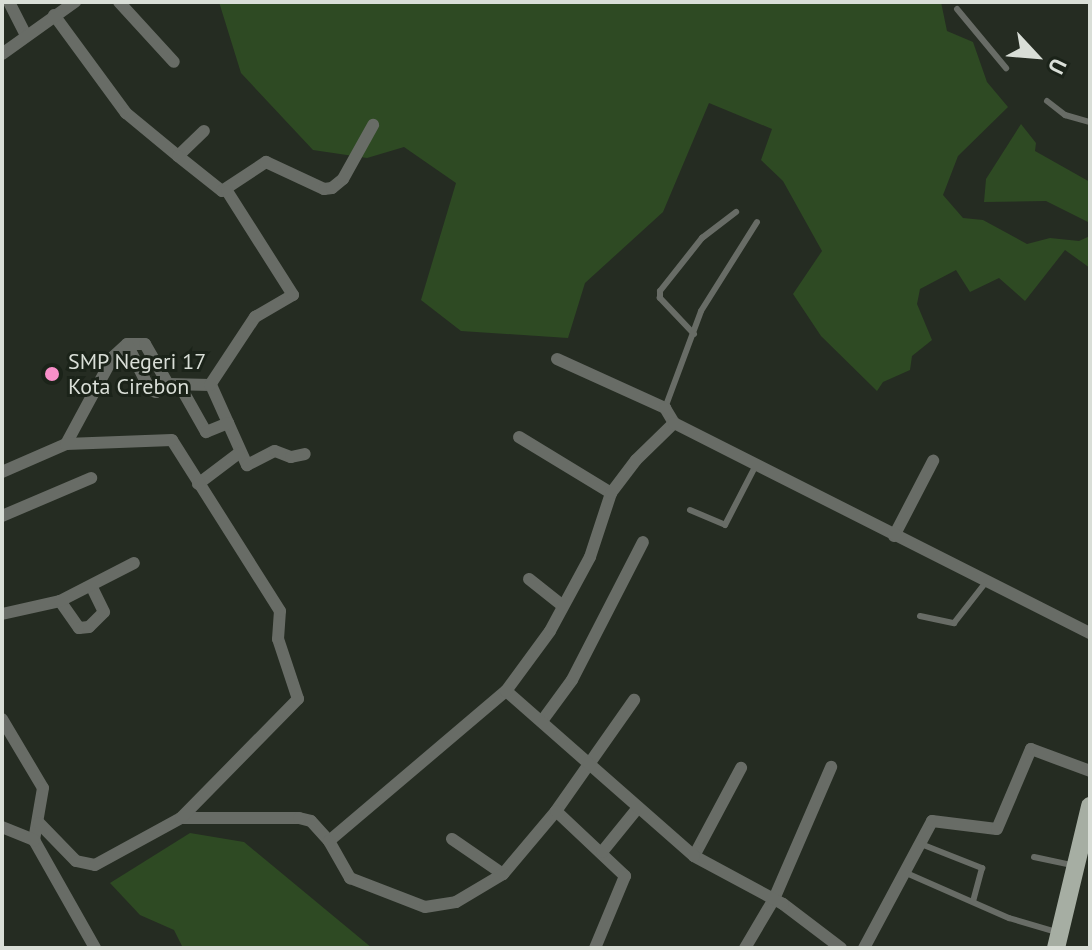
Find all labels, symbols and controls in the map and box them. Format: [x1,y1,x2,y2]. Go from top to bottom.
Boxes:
north arrow [996,16,1076,96]
text: U [1042,54,1073,79]
place label: SMP Negeri 17 Kota Cirebon [68,348,207,400]
marker: SMP Negeri 17 Kota Cirebon [43,365,61,383]

